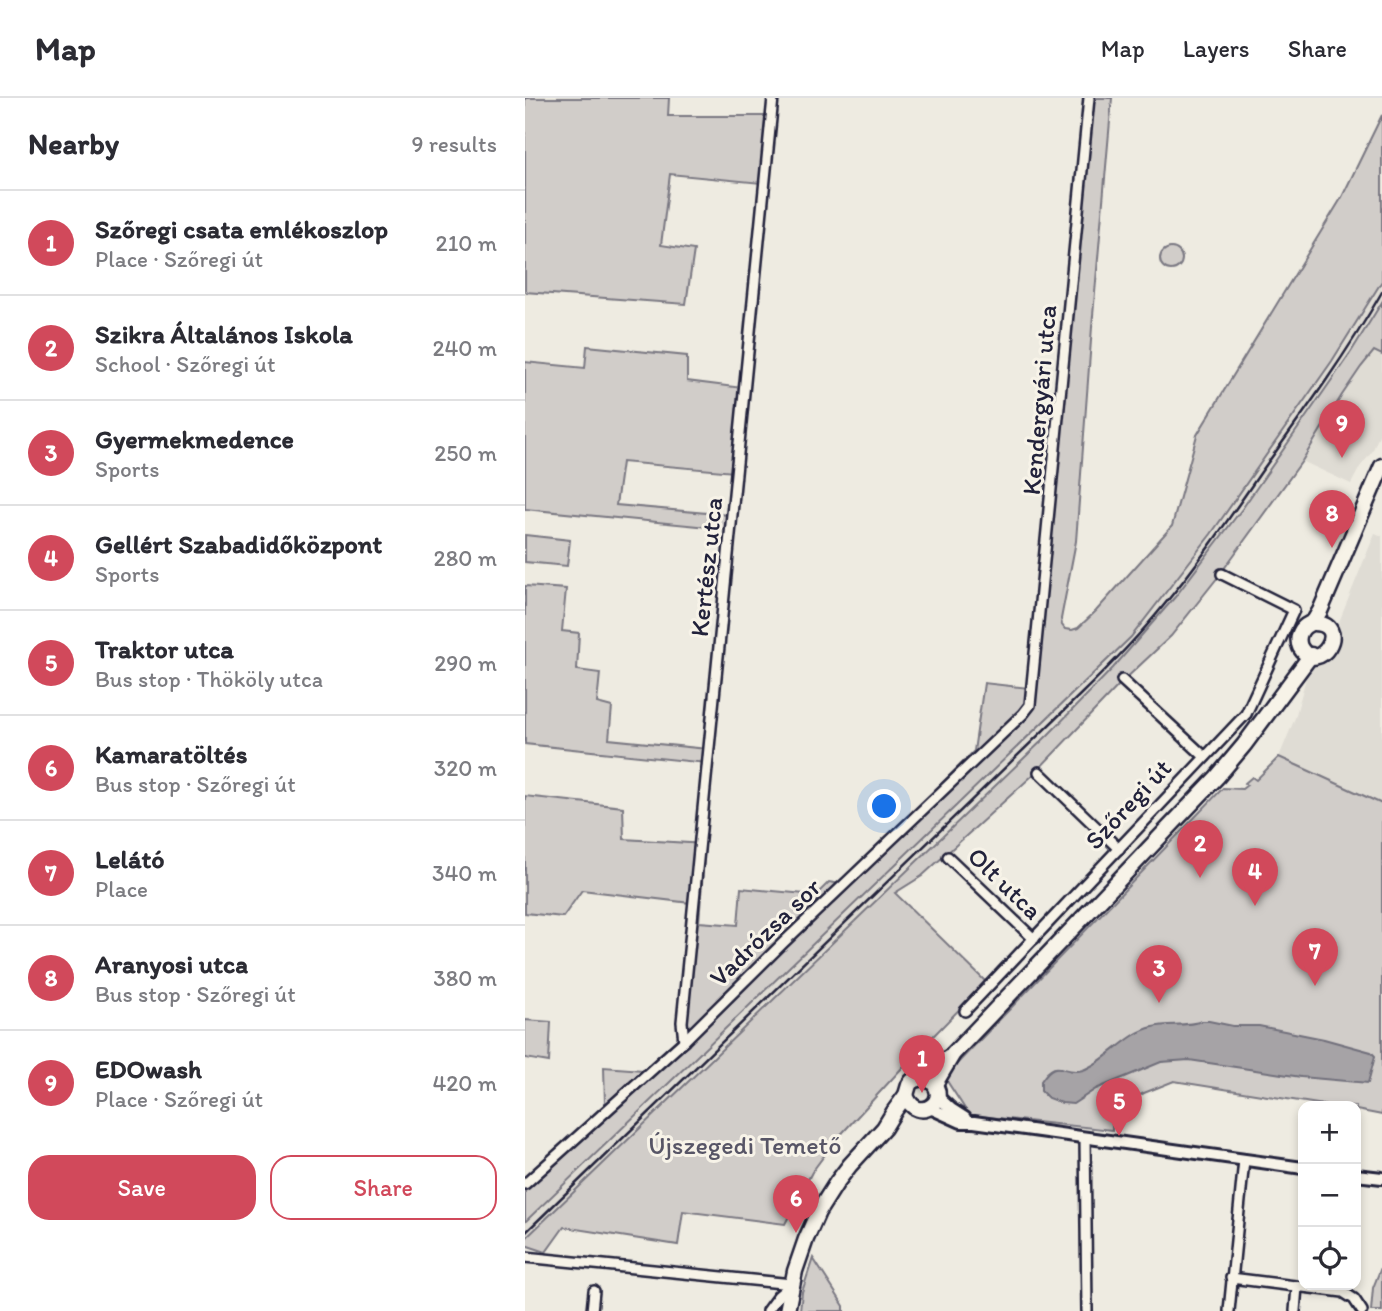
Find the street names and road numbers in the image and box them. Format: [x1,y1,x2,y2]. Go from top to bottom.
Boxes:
street label: Kendergyári utca [1015,303,1063,496]
street label: Kertész utca [683,496,729,638]
street label: Szőregi út [1078,752,1178,856]
street label: Olt utca [961,840,1049,926]
street label: Vadrózsa sor [703,870,828,993]

